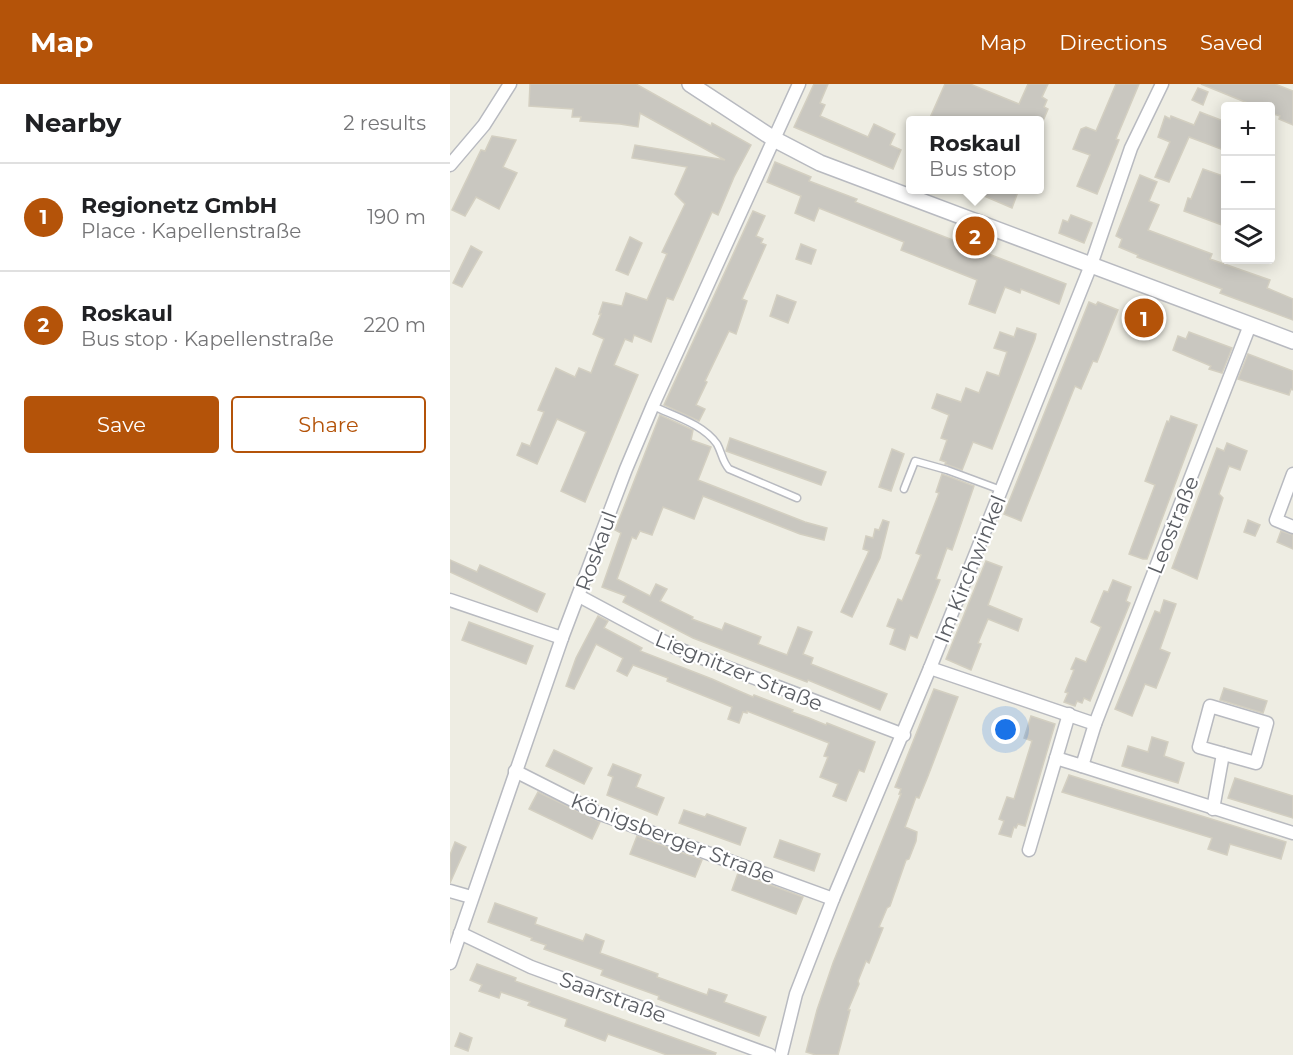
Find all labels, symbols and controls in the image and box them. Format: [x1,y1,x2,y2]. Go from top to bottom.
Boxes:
text: Map [30,25,93,59]
text: Map [980,30,1026,55]
text: Directions [1059,30,1167,55]
text: Saved [1200,30,1263,55]
map controls [1221,102,1275,264]
button: + [1221,102,1275,156]
text: Nearby [24,107,121,139]
text: 2 results [343,111,426,135]
popup [906,116,1044,194]
text: Roskaul [929,130,1021,157]
button: − [1221,156,1275,210]
text: Bus stop [929,157,1016,181]
text: Regionetz GmbH [81,192,277,219]
text: 1 [40,205,47,229]
text: 190 m [367,205,426,229]
button: layers [1221,210,1275,264]
pin: 2 [956,214,994,258]
text: Place · Kapellenstraße [81,219,301,243]
pin: 1 [1124,296,1164,340]
text: Roskaul [81,300,173,327]
text: 2 [38,313,49,337]
text: 220 m [364,313,426,337]
text: Bus stop · Kapellenstraße [81,327,334,351]
button: Save [24,396,219,453]
button: Share [231,396,426,453]
street label: Leostraße [1142,472,1204,578]
street label: Im Kirchwinkel [929,491,1011,647]
street label: Roskaul [570,508,622,594]
street label: Liegnitzer Straße [652,626,826,716]
your location [991,715,1020,744]
street label: Königsberger Straße [568,788,778,888]
street label: Saarstraße [556,966,670,1028]

